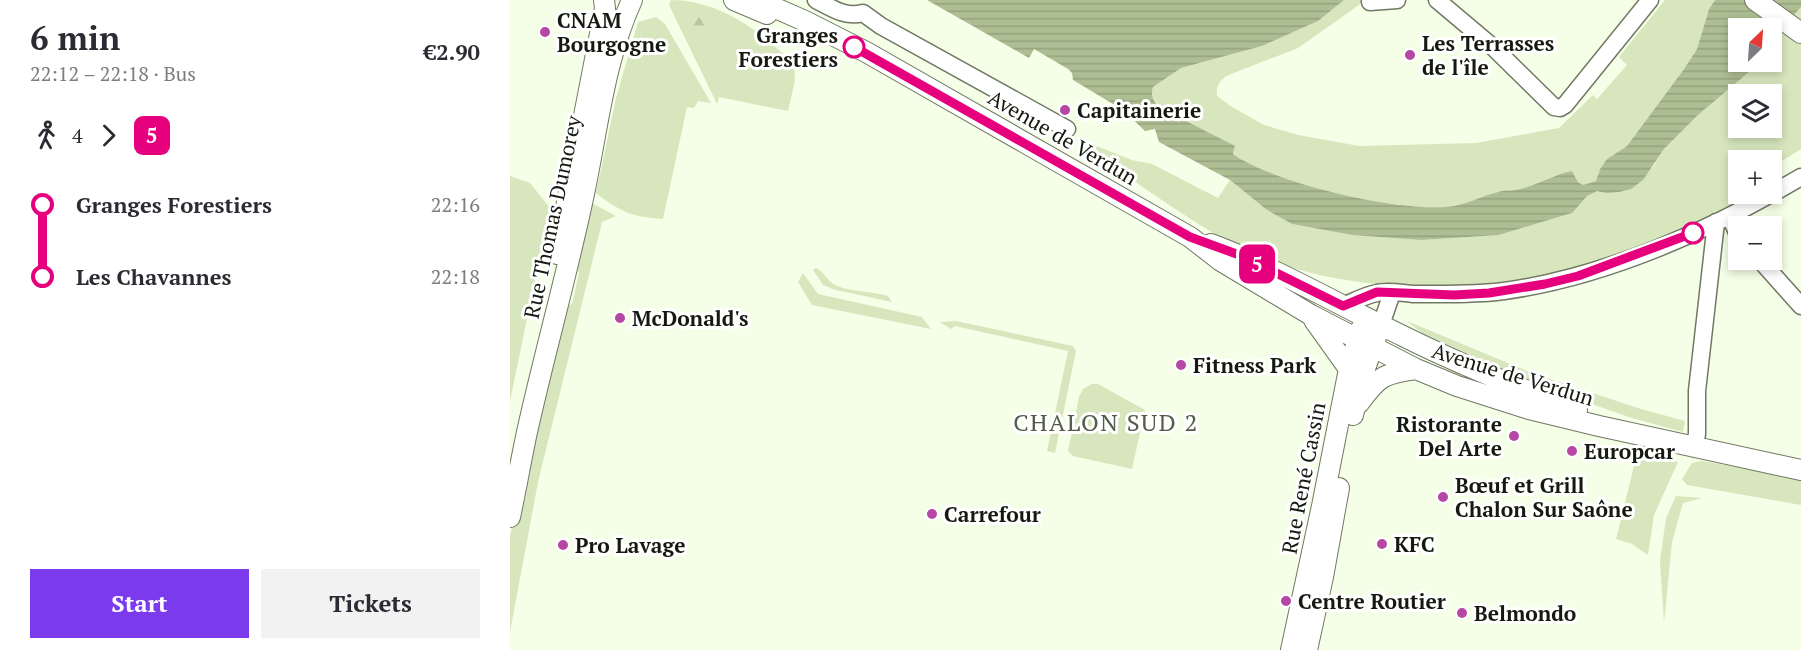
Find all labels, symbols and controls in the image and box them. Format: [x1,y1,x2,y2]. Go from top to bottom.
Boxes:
place label: CNAM Bourgogne [557,6,666,58]
text: 6 min [30,16,120,59]
north arrow [1728,18,1782,72]
map controls [1728,18,1782,270]
place label: Granges Forestiers [738,21,838,73]
marker: CNAM Bourgogne [538,25,552,39]
place label: Les Terrasses de l'île [1422,29,1554,81]
marker: Granges Forestiers [843,36,865,58]
text: €2.90 [424,37,480,66]
marker: Les Terrasses de l'île [1403,48,1417,62]
text: 22:12 – 22:18 · Bus [30,60,196,87]
street label: Avenue de Verdun [983,83,1143,191]
button: layers [1728,84,1782,138]
place label: Capitainerie [1077,96,1201,124]
marker: Capitainerie [1058,103,1072,117]
street label: Rue Thomas Dumorey [517,113,587,321]
icon: walk [30,119,63,152]
icon: forward [92,119,125,152]
text: 5 [146,121,158,149]
text: 4 [72,122,83,149]
button: + [1728,150,1782,204]
text: Granges Forestiers [76,190,272,219]
text: 22:16 [431,191,480,218]
button: − [1728,216,1782,270]
unlabelled marker [1682,222,1704,244]
line badge: 5 [1238,244,1276,284]
text: 5 [1251,250,1263,278]
text: Les Chavannes [76,262,231,291]
text: 22:18 [431,263,480,290]
place label: McDonald's [632,304,749,332]
marker: McDonald's [613,311,627,325]
street label: Avenue de Verdun [1429,336,1598,412]
place label: Fitness Park [1193,351,1317,379]
marker: Fitness Park [1174,358,1188,372]
street label: Rue René Cassin [1275,399,1332,556]
district label: CHALON SUD 2 [1013,406,1199,438]
place label: Ristorante Del Arte [1396,410,1502,462]
marker: Ristorante Del Arte [1507,429,1521,443]
place label: Europcar [1584,437,1675,465]
marker: Europcar [1565,444,1579,458]
place label: Bœuf et Grill Chalon Sur Saône [1455,471,1633,523]
marker: Bœuf et Grill Chalon Sur Saône [1436,490,1450,504]
place label: Carrefour [944,500,1041,528]
marker: Carrefour [925,507,939,521]
place label: KFC [1394,530,1435,558]
place label: Pro Lavage [575,531,686,559]
marker: KFC [1375,537,1389,551]
marker: Pro Lavage [556,538,570,552]
button: Start [30,569,249,638]
button: Tickets [261,569,480,638]
place label: Centre Routier [1298,587,1446,615]
marker: Centre Routier [1279,594,1293,608]
place label: Belmondo [1474,599,1576,627]
marker: Belmondo [1455,606,1469,620]

